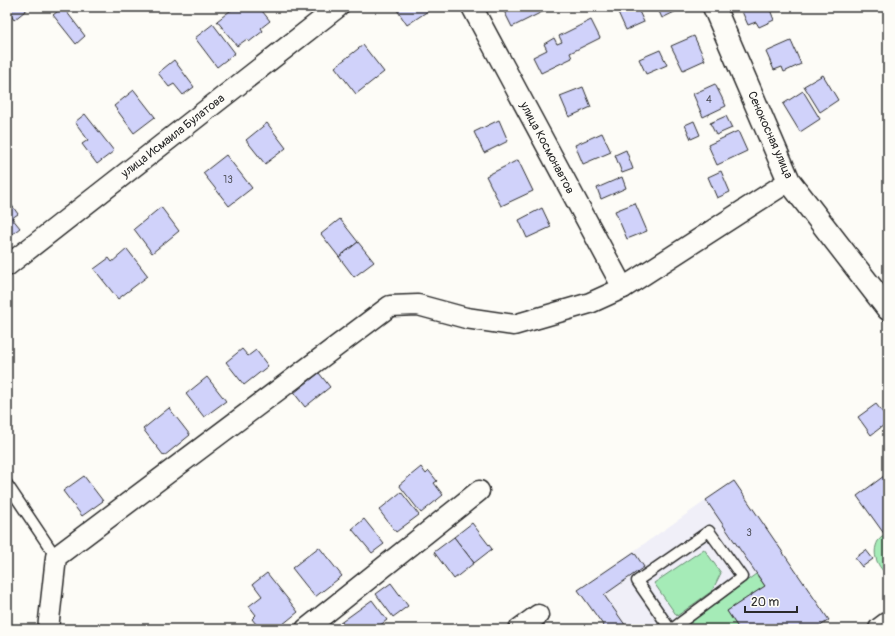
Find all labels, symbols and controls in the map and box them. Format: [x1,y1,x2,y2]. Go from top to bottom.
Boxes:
street label: Сенокосная улица [744,89,796,181]
street label: улица Исмаила Булатова [117,91,228,182]
house number: 4 [706,94,712,106]
street label: улица Космонавтов [516,99,578,197]
house number: 13 [223,174,233,186]
house number: 3 [746,527,752,539]
scale bar [745,588,797,614]
text: 20 m [751,595,780,610]

